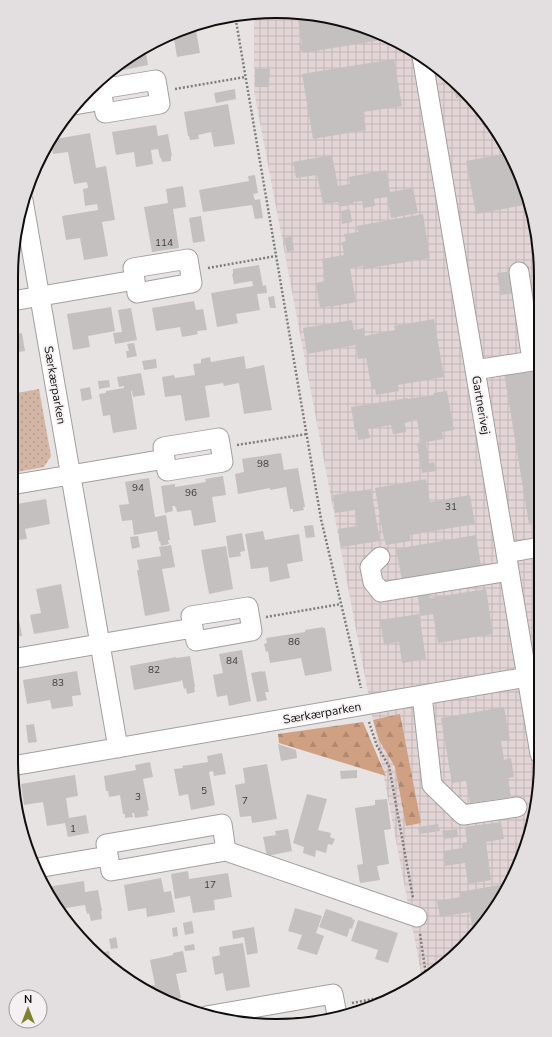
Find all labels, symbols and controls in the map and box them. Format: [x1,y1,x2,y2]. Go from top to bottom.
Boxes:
house number: 114 [155,236,173,250]
street label: Særkærparken [40,345,70,425]
street label: Gartnerivej [468,374,494,436]
house number: 98 [257,457,269,471]
house number: 94 [132,481,144,495]
house number: 96 [185,486,197,500]
house number: 31 [445,500,457,514]
house number: 86 [288,635,300,649]
house number: 84 [226,654,238,668]
house number: 82 [148,663,160,677]
house number: 83 [52,676,64,690]
street label: Særkærparken [282,698,362,728]
house number: 5 [201,784,207,798]
house number: 3 [135,790,141,804]
house number: 7 [242,794,248,808]
house number: 1 [70,822,76,836]
house number: 17 [204,878,216,892]
north arrow [8,989,48,1029]
text: N [24,992,32,1007]

